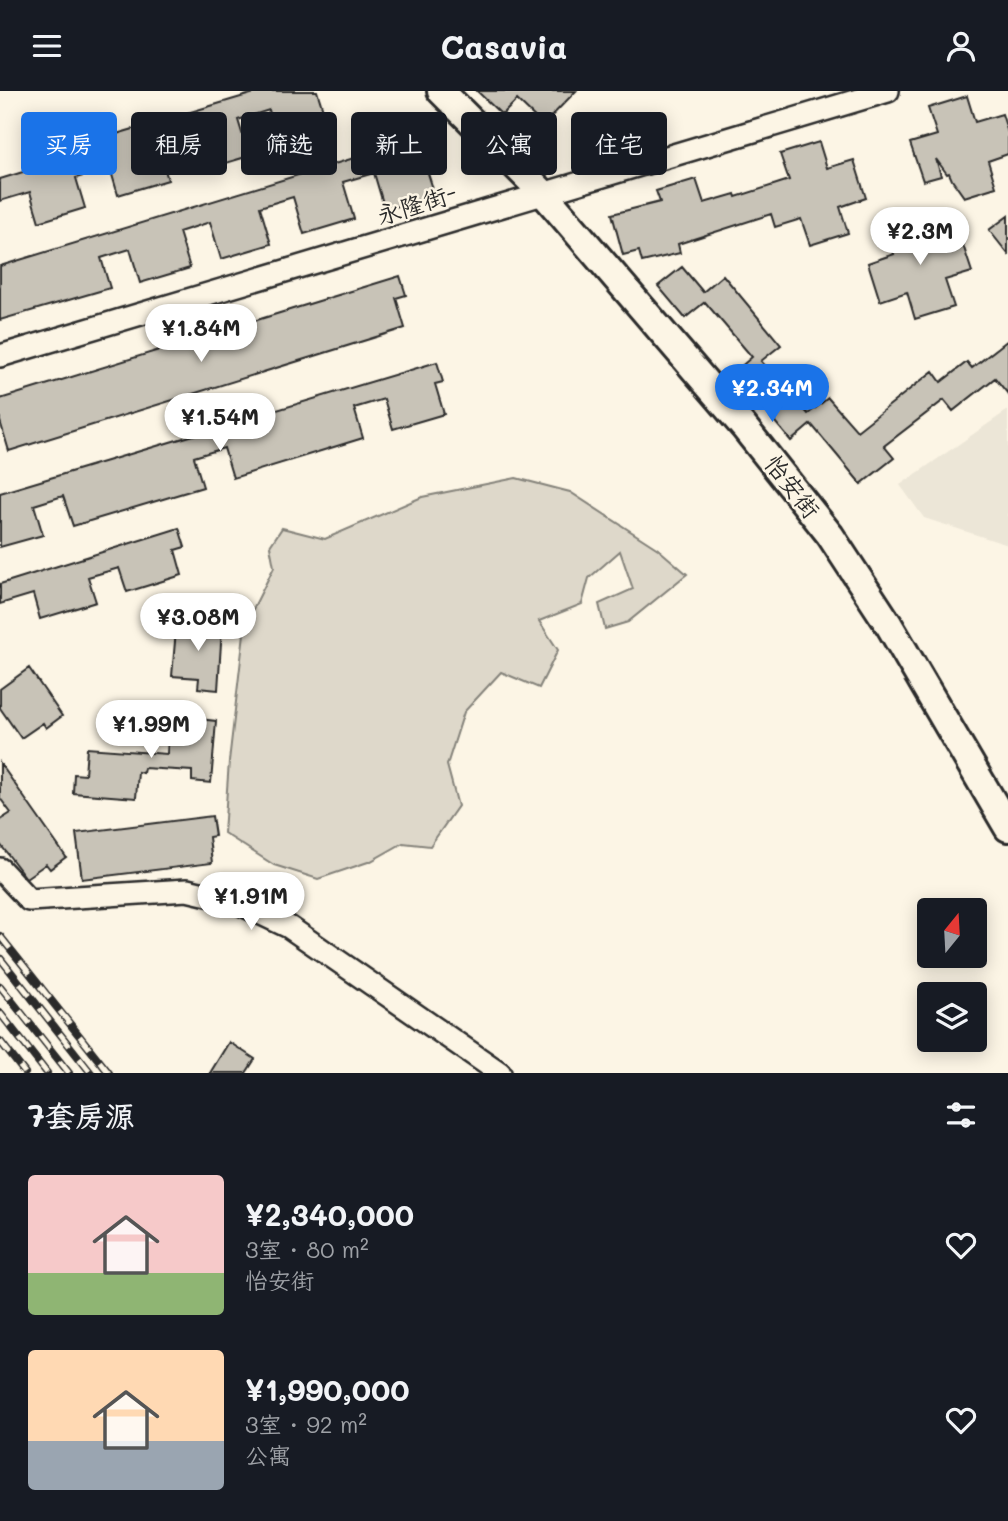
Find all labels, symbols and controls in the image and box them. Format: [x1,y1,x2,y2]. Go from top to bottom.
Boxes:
text: Casavia [441,25,567,67]
icon: menu [28,27,66,65]
icon: person [942,27,980,65]
chip: 买房 [21,112,117,175]
chip: 租房 [131,112,227,175]
chip: 筛选 [241,112,337,175]
chip: 新上 [351,112,447,175]
chip: 公寓 [461,112,557,175]
chip: 住宅 [571,112,667,175]
street label: 永隆街- [373,177,460,230]
pin: ¥2.3M [871,207,969,267]
text: ¥2.3M [886,215,954,245]
pin: ¥1.84M [144,305,258,364]
text: ¥1.84M [161,312,241,342]
pin: ¥2.34M [715,365,829,424]
text: ¥2.34M [731,372,813,402]
pin: ¥1.54M [163,393,277,453]
text: ¥1.54M [181,401,259,431]
street label: 怡安街 [759,448,828,524]
pin: ¥3.08M [141,594,255,653]
text: ¥3.08M [156,601,240,631]
pin: ¥1.99M [94,701,208,760]
text: ¥1.99M [112,708,190,738]
pin: ¥1.91M [194,873,308,932]
text: ¥1.91M [214,880,288,910]
north arrow [917,898,987,968]
map controls [917,898,987,1052]
button: layers [917,982,987,1052]
text: 7套房源 [28,1095,135,1135]
icon: filters [942,1096,980,1134]
text: ¥2,340,000 [245,1194,414,1234]
icon: home [84,1203,168,1287]
icon: heart [942,1226,980,1264]
text: 3室 · 80 m² [245,1234,369,1264]
text: 怡安街 [245,1265,314,1295]
text: ¥1,990,000 [245,1369,410,1409]
icon: home [84,1378,168,1462]
icon: heart [942,1401,980,1439]
text: 3室 · 92 m² [245,1409,367,1439]
text: 公寓 [245,1440,291,1470]

